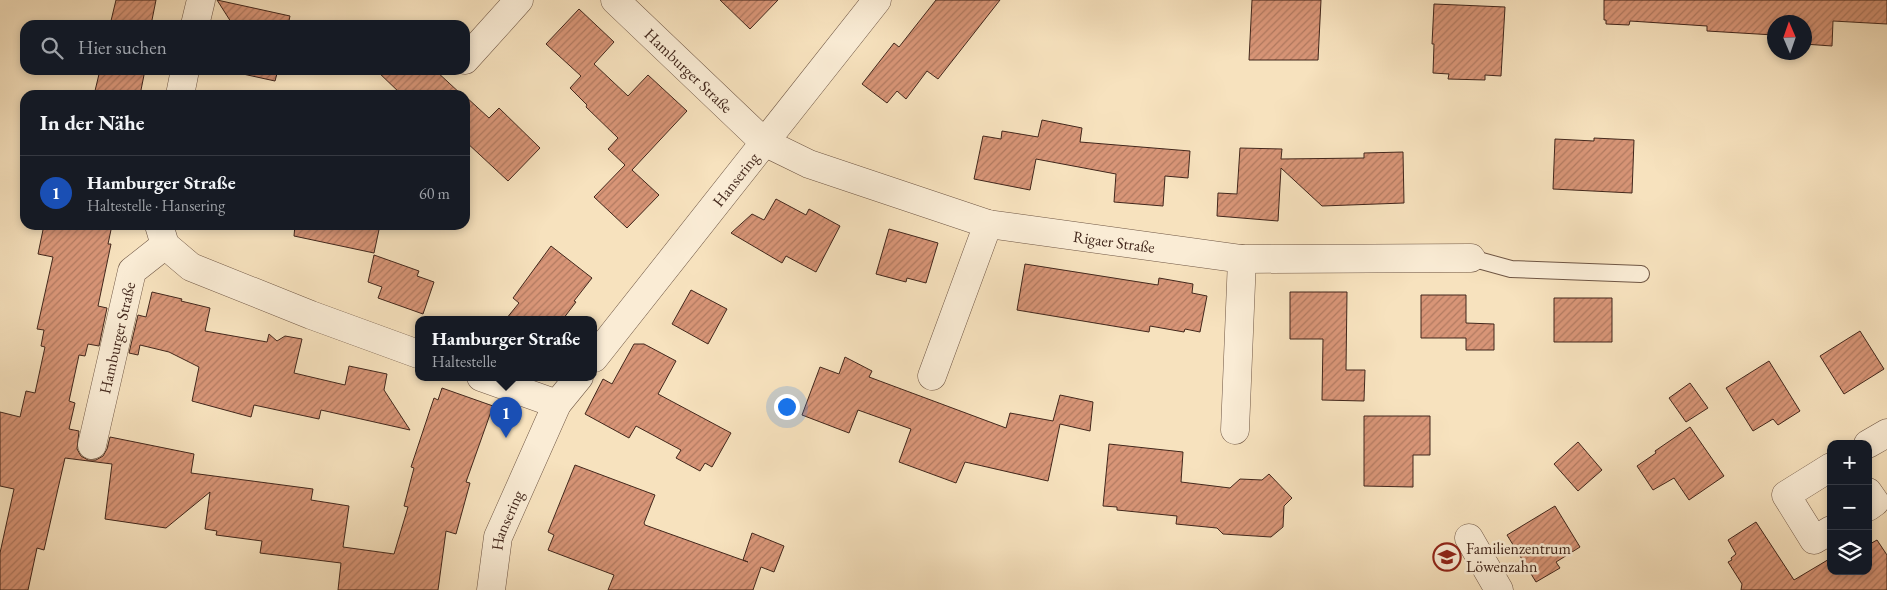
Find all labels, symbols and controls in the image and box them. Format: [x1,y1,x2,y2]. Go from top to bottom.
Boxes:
north arrow [1767,15,1812,60]
search box [20,20,470,75]
street label: Hamburger Straße [640,23,737,117]
icon: search [38,34,66,62]
text: Hier suchen [78,35,167,60]
text: In der Nähe [40,109,145,136]
street label: Hansering [707,147,764,211]
text: Hamburger Straße [87,170,236,195]
text: 1 [52,183,60,204]
text: 60 m [419,183,450,204]
text: Haltestelle · Hansering [87,195,225,216]
street label: Rigaer Straße [1072,225,1156,257]
street label: Hamburger Straße [94,280,140,396]
popup [415,316,597,381]
text: Hamburger Straße [432,326,580,351]
text: Haltestelle [432,351,497,372]
your location [774,394,800,420]
pin: 1 [490,397,522,438]
map controls [1827,440,1872,575]
button: + [1827,440,1872,485]
button: − [1827,485,1872,530]
street label: Hansering [486,486,528,552]
button: layers [1827,530,1872,575]
place label: Familienzentrum Löwenzahn [1466,538,1571,577]
school or university icon: Familienzentrum Löwenzahn [1432,542,1462,572]

